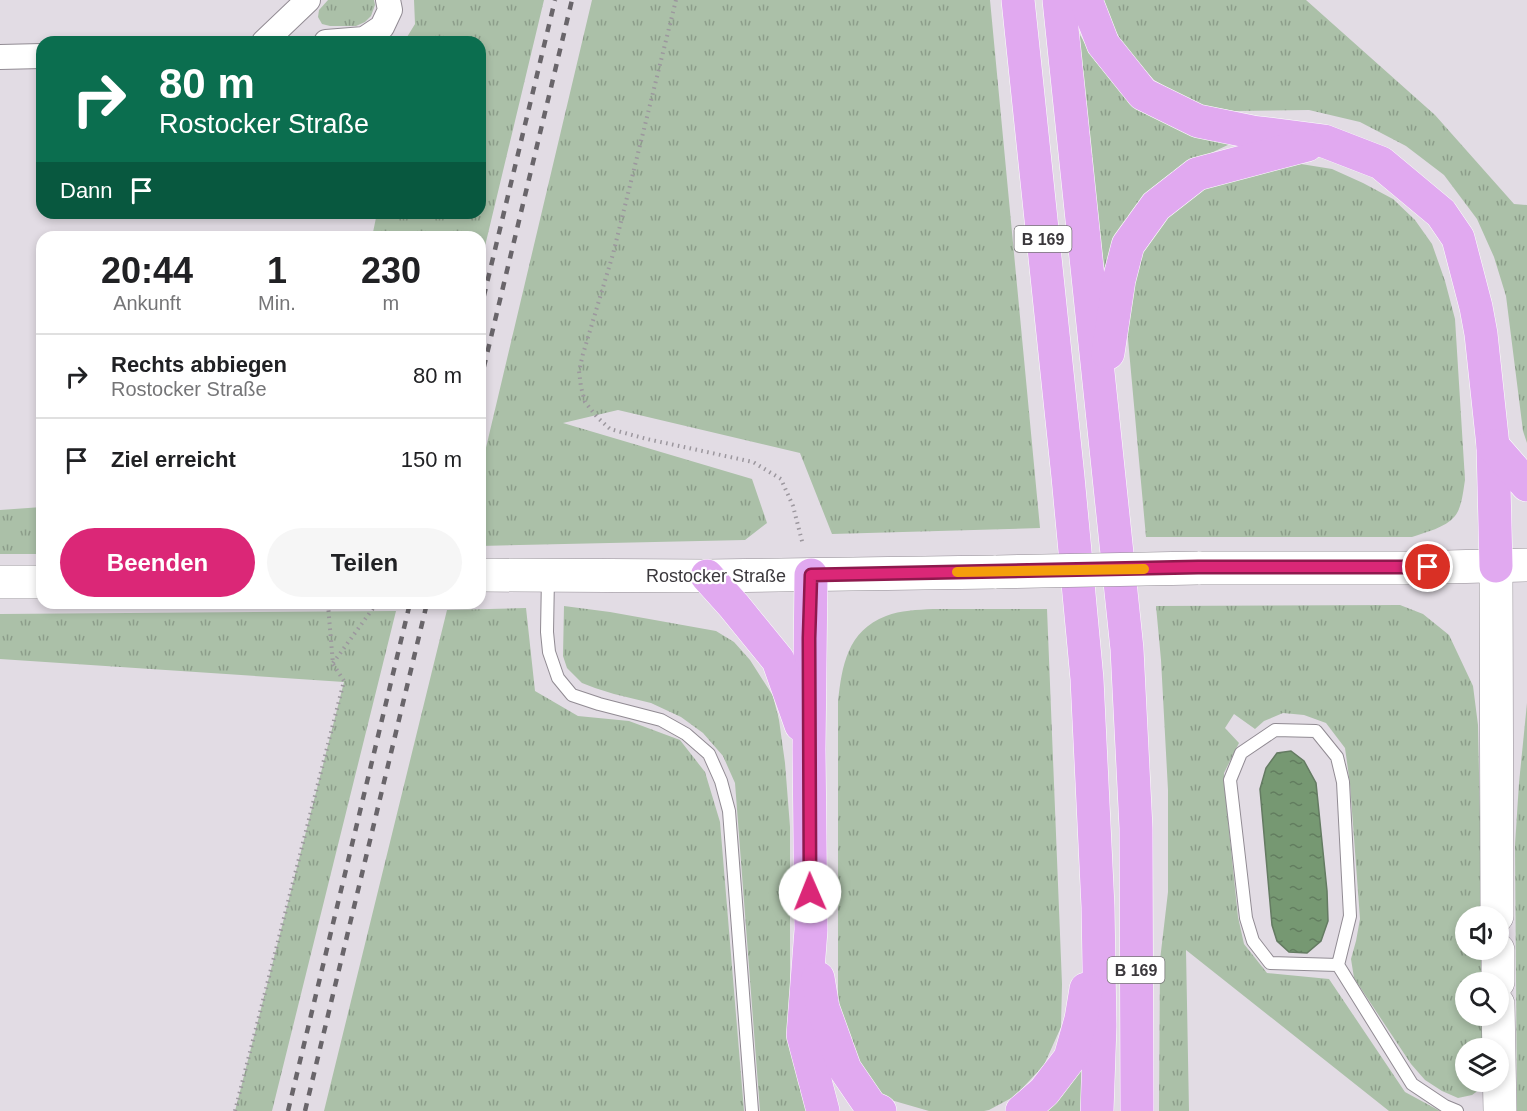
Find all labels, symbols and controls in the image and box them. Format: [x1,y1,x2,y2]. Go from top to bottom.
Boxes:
icon: right [60,60,138,138]
text: 80 m [159,60,255,107]
text: Rostocker Straße [159,109,369,139]
icon: arrive [125,174,158,207]
text: Dann [60,178,113,203]
road number: B 169 [1014,226,1072,252]
text: 20:44 [101,250,193,291]
text: 1 [267,250,287,291]
text: 230 [361,250,421,291]
text: Ankunft [113,292,181,314]
text: Min. [258,292,296,314]
text: m [383,292,399,314]
text: Rechts abbiegen [111,352,287,377]
icon: right [60,360,93,393]
text: 80 m [413,363,462,388]
text: Rostocker Straße [111,378,267,400]
icon: arrive [60,444,93,477]
text: Ziel erreicht [111,447,236,472]
text: 150 m [401,447,462,472]
button: Beenden [60,528,255,597]
button: Teilen [267,528,462,597]
pin [1402,541,1453,592]
icon: arrive [1411,550,1444,583]
street label: Rostocker Straße [646,566,786,586]
position arrow [778,860,842,924]
map controls [1455,906,1509,1092]
button: sound [1455,906,1509,960]
road number: B 169 [1108,957,1164,983]
button: search [1455,972,1509,1026]
button: layers [1455,1038,1509,1092]

